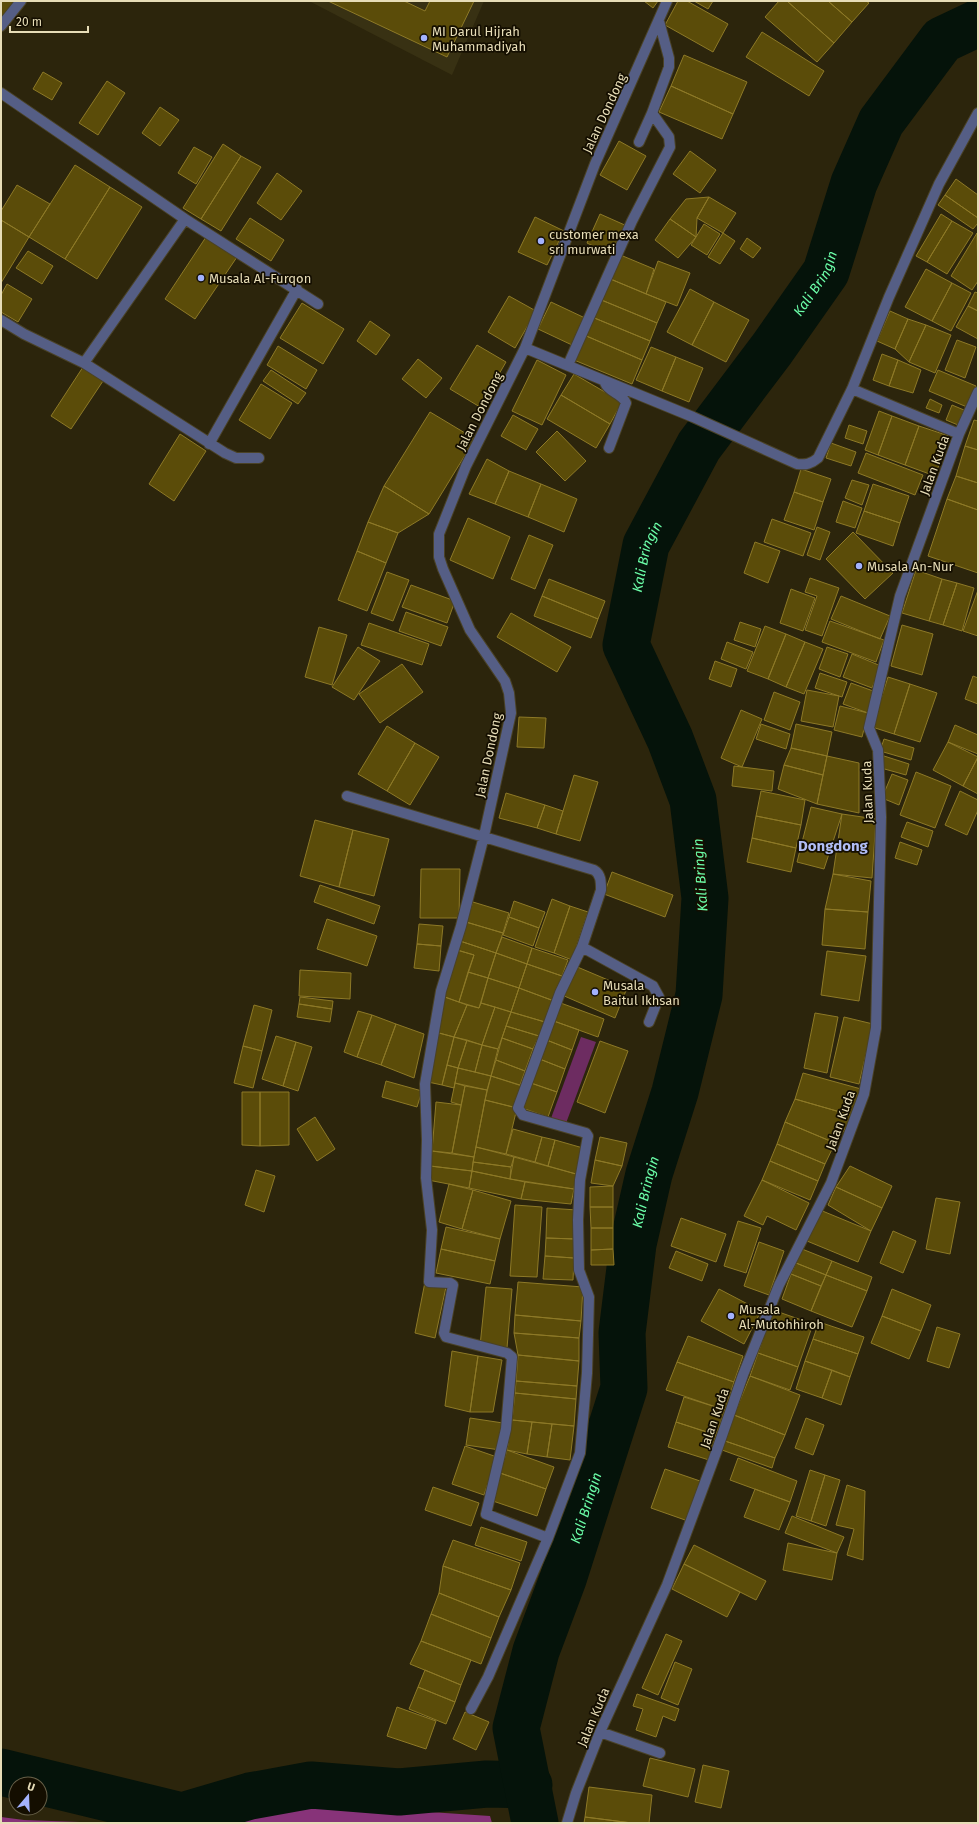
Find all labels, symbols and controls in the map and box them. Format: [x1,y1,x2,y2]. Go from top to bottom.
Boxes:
scale bar [10,8,88,34]
text: 20 m [16,15,42,29]
place label: MI Darul Hijrah Muhammadiyah [432,24,526,54]
marker: MI Darul Hijrah Muhammadiyah [419,33,429,43]
street label: Jalan Dondong [579,71,630,155]
place label: customer mexa sri murwati [549,227,639,257]
marker: customer mexa sri murwati [536,236,546,246]
water label: Kali Bringin [790,249,841,319]
place label: Musala Al-Furqon [209,271,311,286]
marker: Musala Al-Furqon [196,273,206,283]
street label: Jalan Dondong [453,369,506,453]
street label: Jalan Kuda [917,433,952,497]
water label: Kali Bringin [629,519,666,594]
place label: Musala An-Nur [867,559,954,574]
marker: Musala An-Nur [854,561,864,571]
street label: Jalan Dondong [472,711,505,799]
street label: Jalan Kuda [859,760,876,824]
district label: Dongdong [798,837,869,855]
water label: Kali Bringin [689,838,712,912]
place label: Musala Baitul Ikhsan [603,978,680,1008]
marker: Musala Baitul Ikhsan [590,987,600,997]
street label: Jalan Kuda [823,1088,858,1152]
water label: Kali Bringin [629,1154,663,1230]
place label: Musala Al-Mutohhiroh [739,1302,824,1332]
marker: Musala Al-Mutohhiroh [726,1311,736,1321]
street label: Jalan Kuda [697,1386,732,1450]
water label: Kali Bringin [567,1470,605,1546]
street label: Jalan Kuda [574,1685,613,1749]
north arrow [8,1776,48,1816]
text: U [26,1780,37,1794]

